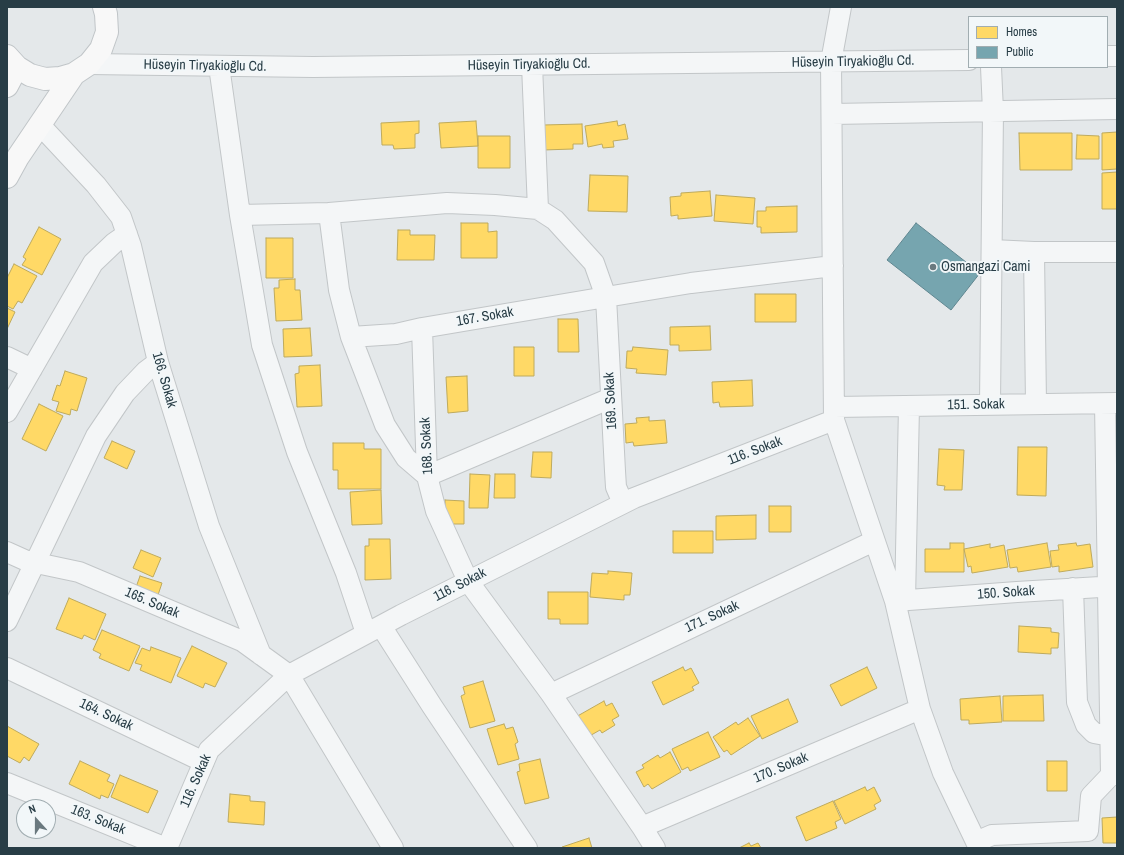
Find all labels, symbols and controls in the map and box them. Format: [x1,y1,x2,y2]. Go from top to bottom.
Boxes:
legend [968,16,1108,68]
text: Homes [1006,24,1037,40]
text: Public [1006,44,1033,60]
street label: Hüseyin Tiryakioğlu Cd. [791,53,915,71]
street label: Hüseyin Tiryakioğlu Cd. [467,56,591,74]
street label: Hüseyin Tiryakioğlu Cd. [143,57,267,75]
place label: Osmangazi Cami [941,259,1030,275]
marker: Osmangazi Cami [928,262,938,272]
street label: 167. Sokak [455,304,515,330]
street label: 166. Sokak [148,350,180,410]
street label: 169. Sokak [601,372,621,430]
street label: 151. Sokak [947,396,1005,414]
street label: 168. Sokak [417,417,437,475]
street label: 116. Sokak [726,433,784,469]
street label: 116. Sokak [431,565,489,605]
street label: 150. Sokak [977,583,1035,603]
street label: 165. Sokak [122,584,182,622]
street label: 171. Sokak [682,597,742,637]
street label: 164. Sokak [76,695,136,735]
street label: 170. Sokak [751,749,811,787]
street label: 116. Sokak [177,752,215,810]
north arrow [16,799,56,839]
text: N [27,801,38,816]
street label: 163. Sokak [68,801,128,839]

